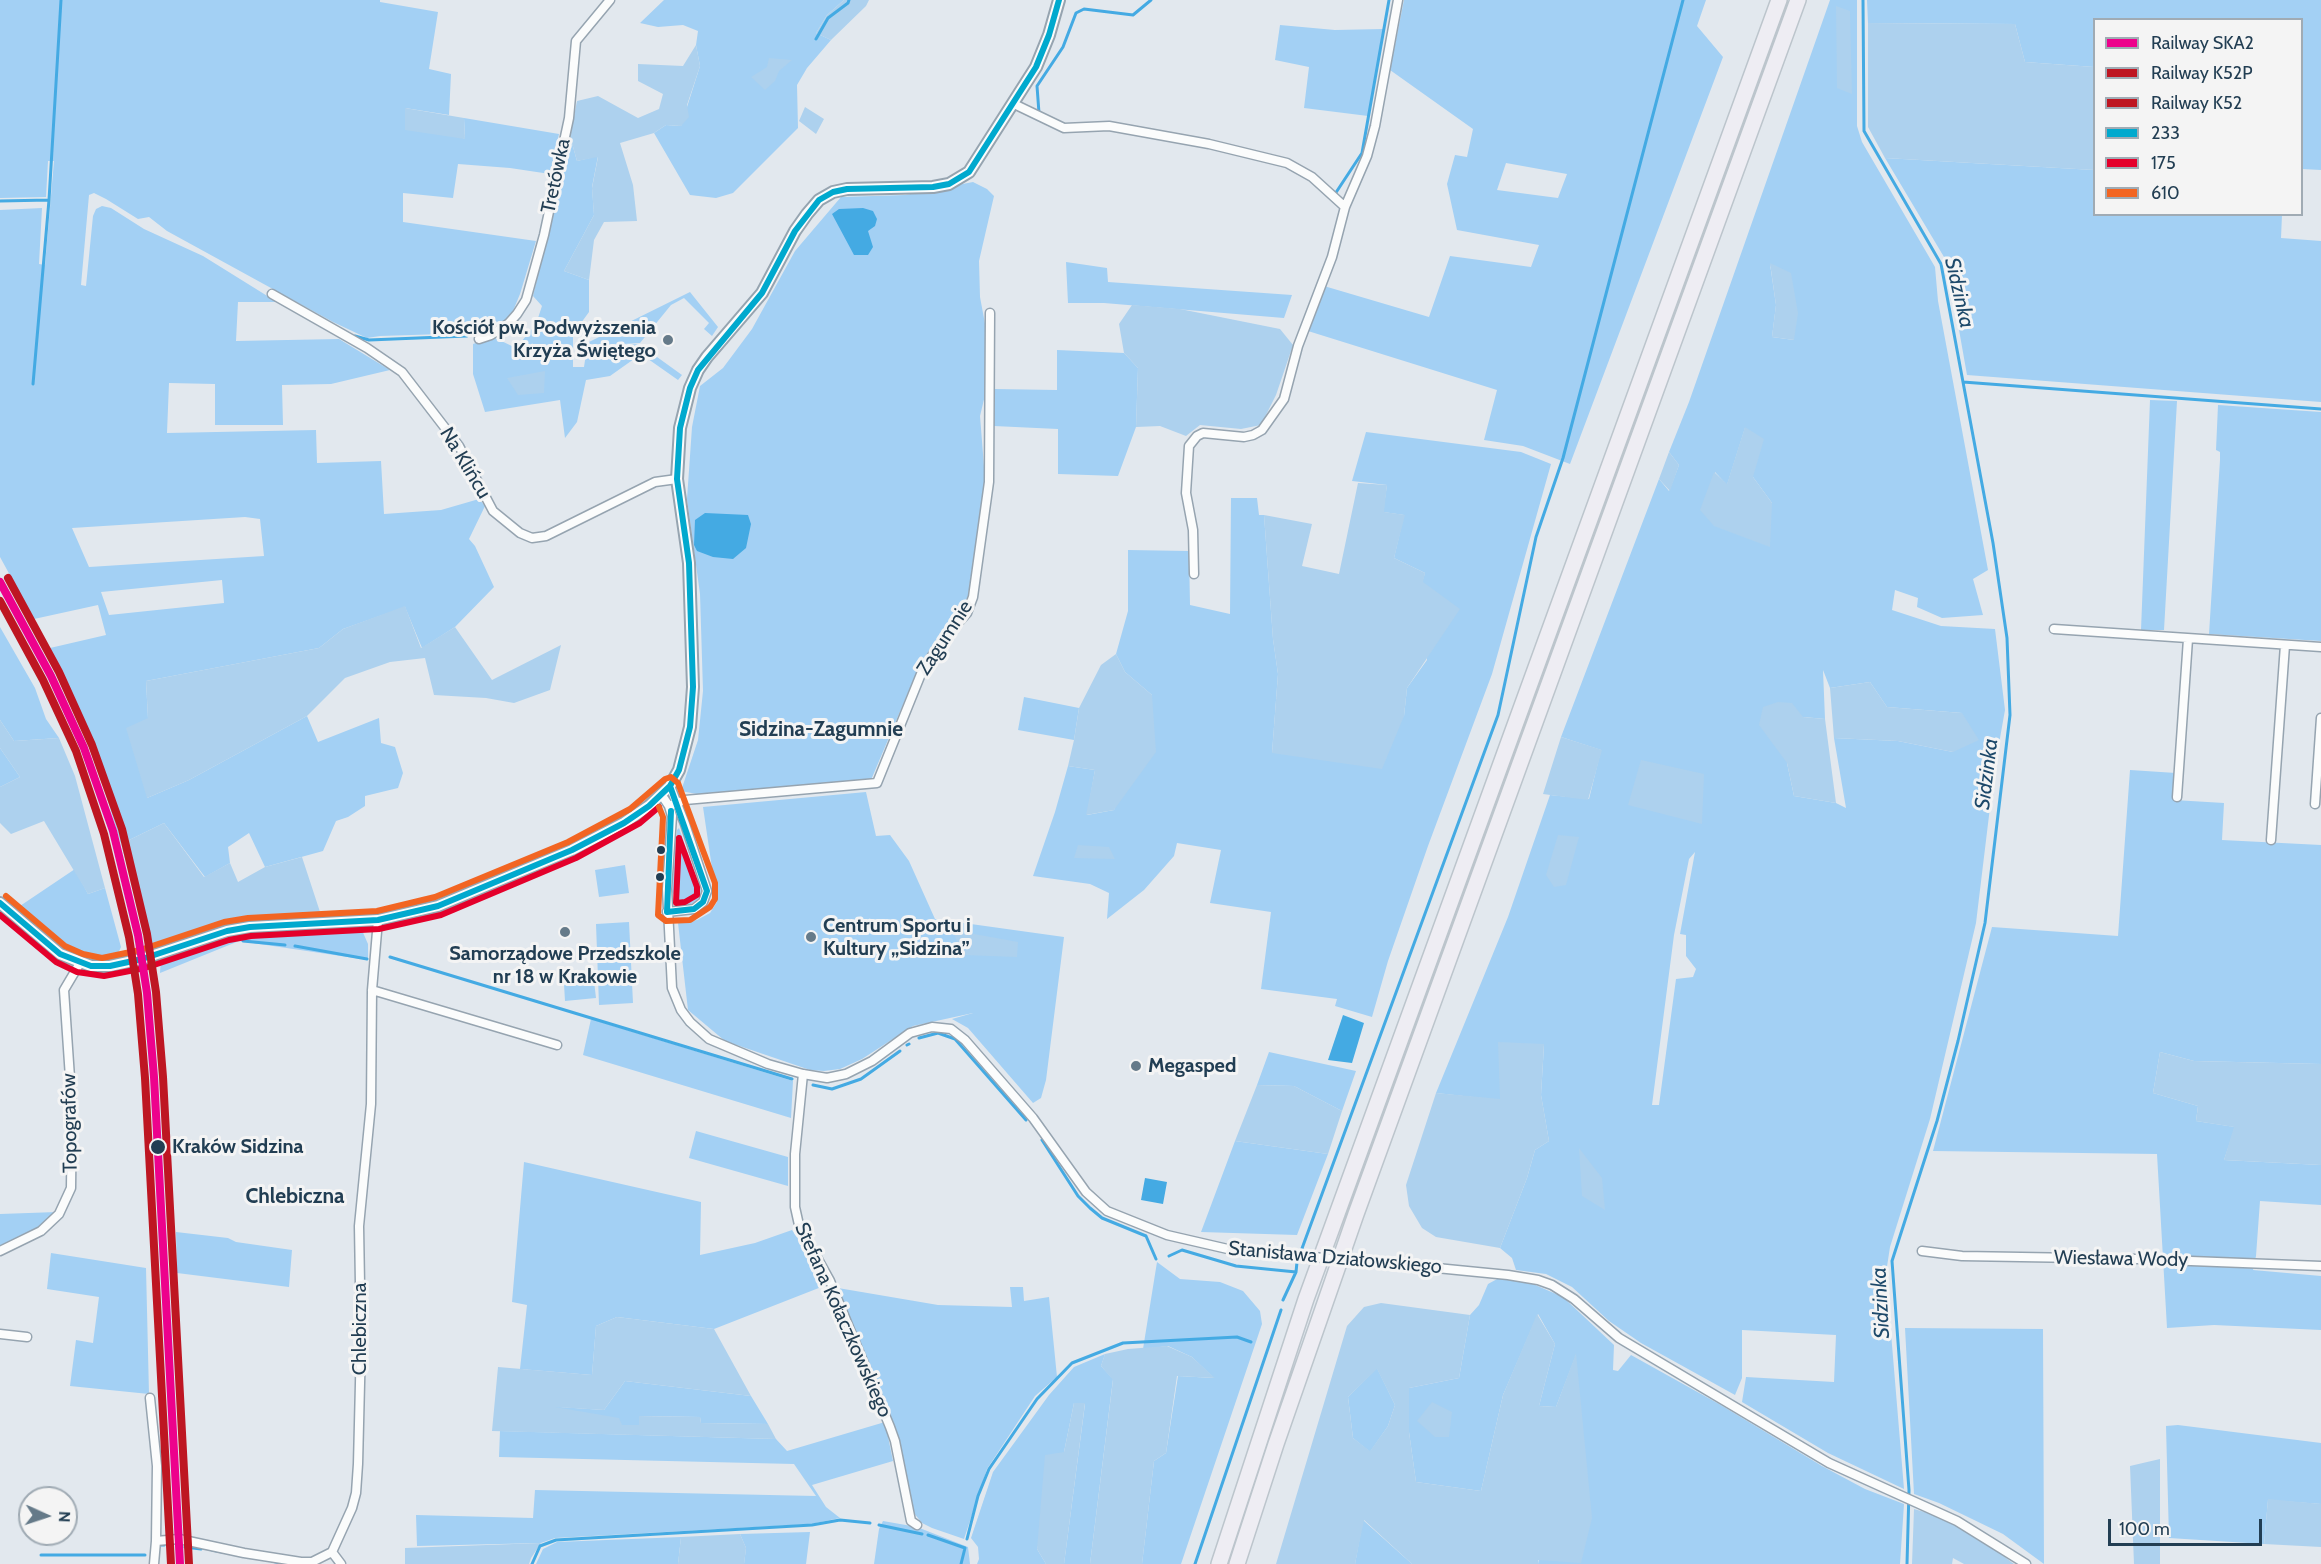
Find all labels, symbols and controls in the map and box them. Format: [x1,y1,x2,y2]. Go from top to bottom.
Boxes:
legend [2093,18,2303,216]
text: Railway SKA2 [2151,32,2254,54]
text: Railway K52P [2151,62,2252,84]
text: Railway K52 [2151,92,2242,114]
text: 233 [2151,122,2180,144]
street label: Tretówka [536,136,576,216]
text: 175 [2151,152,2176,174]
text: 610 [2151,182,2180,204]
water label: Sidzinka [1939,255,1979,331]
place label: Kościół pw. Podwyższenia Krzyża Świętego [432,316,656,363]
marker: Kościół pw. Podwyższenia Krzyża Świętego [661,333,675,347]
street label: Na Klińcu [434,423,496,503]
street label: Zagumnie [912,596,978,680]
district label: Sidzina-Zagumnie [739,717,903,743]
water label: Sidzinka [1970,737,2004,811]
unlabelled marker [655,844,667,856]
unlabelled marker [654,871,666,883]
place label: Centrum Sportu i Kultury „Sidzina” [823,914,971,961]
marker: Samorządowe Przedszkole nr 18 w Krakowie [558,925,572,939]
marker: Centrum Sportu i Kultury „Sidzina” [804,930,818,944]
place label: Samorządowe Przedszkole nr 18 w Krakowie [449,942,681,989]
place label: Megasped [1148,1054,1236,1078]
marker: Megasped [1129,1059,1143,1073]
street label: Topografów [57,1073,83,1173]
place label: Kraków Sidzina [172,1135,303,1159]
marker: Kraków Sidzina [149,1138,167,1156]
district label: Chlebiczna [245,1184,345,1210]
street label: Stefana Kołaczkowskiego [789,1219,897,1421]
street label: Stanisława Działowskiego [1227,1237,1443,1279]
street label: Wiesława Wody [2054,1246,2188,1272]
water label: Sidzinka [1867,1267,1895,1339]
street label: Chlebiczna [348,1283,372,1375]
north arrow [18,1486,78,1546]
scale bar [2111,1507,2266,1545]
text: N [55,1511,74,1523]
text: 100 m [2119,1518,2170,1540]

